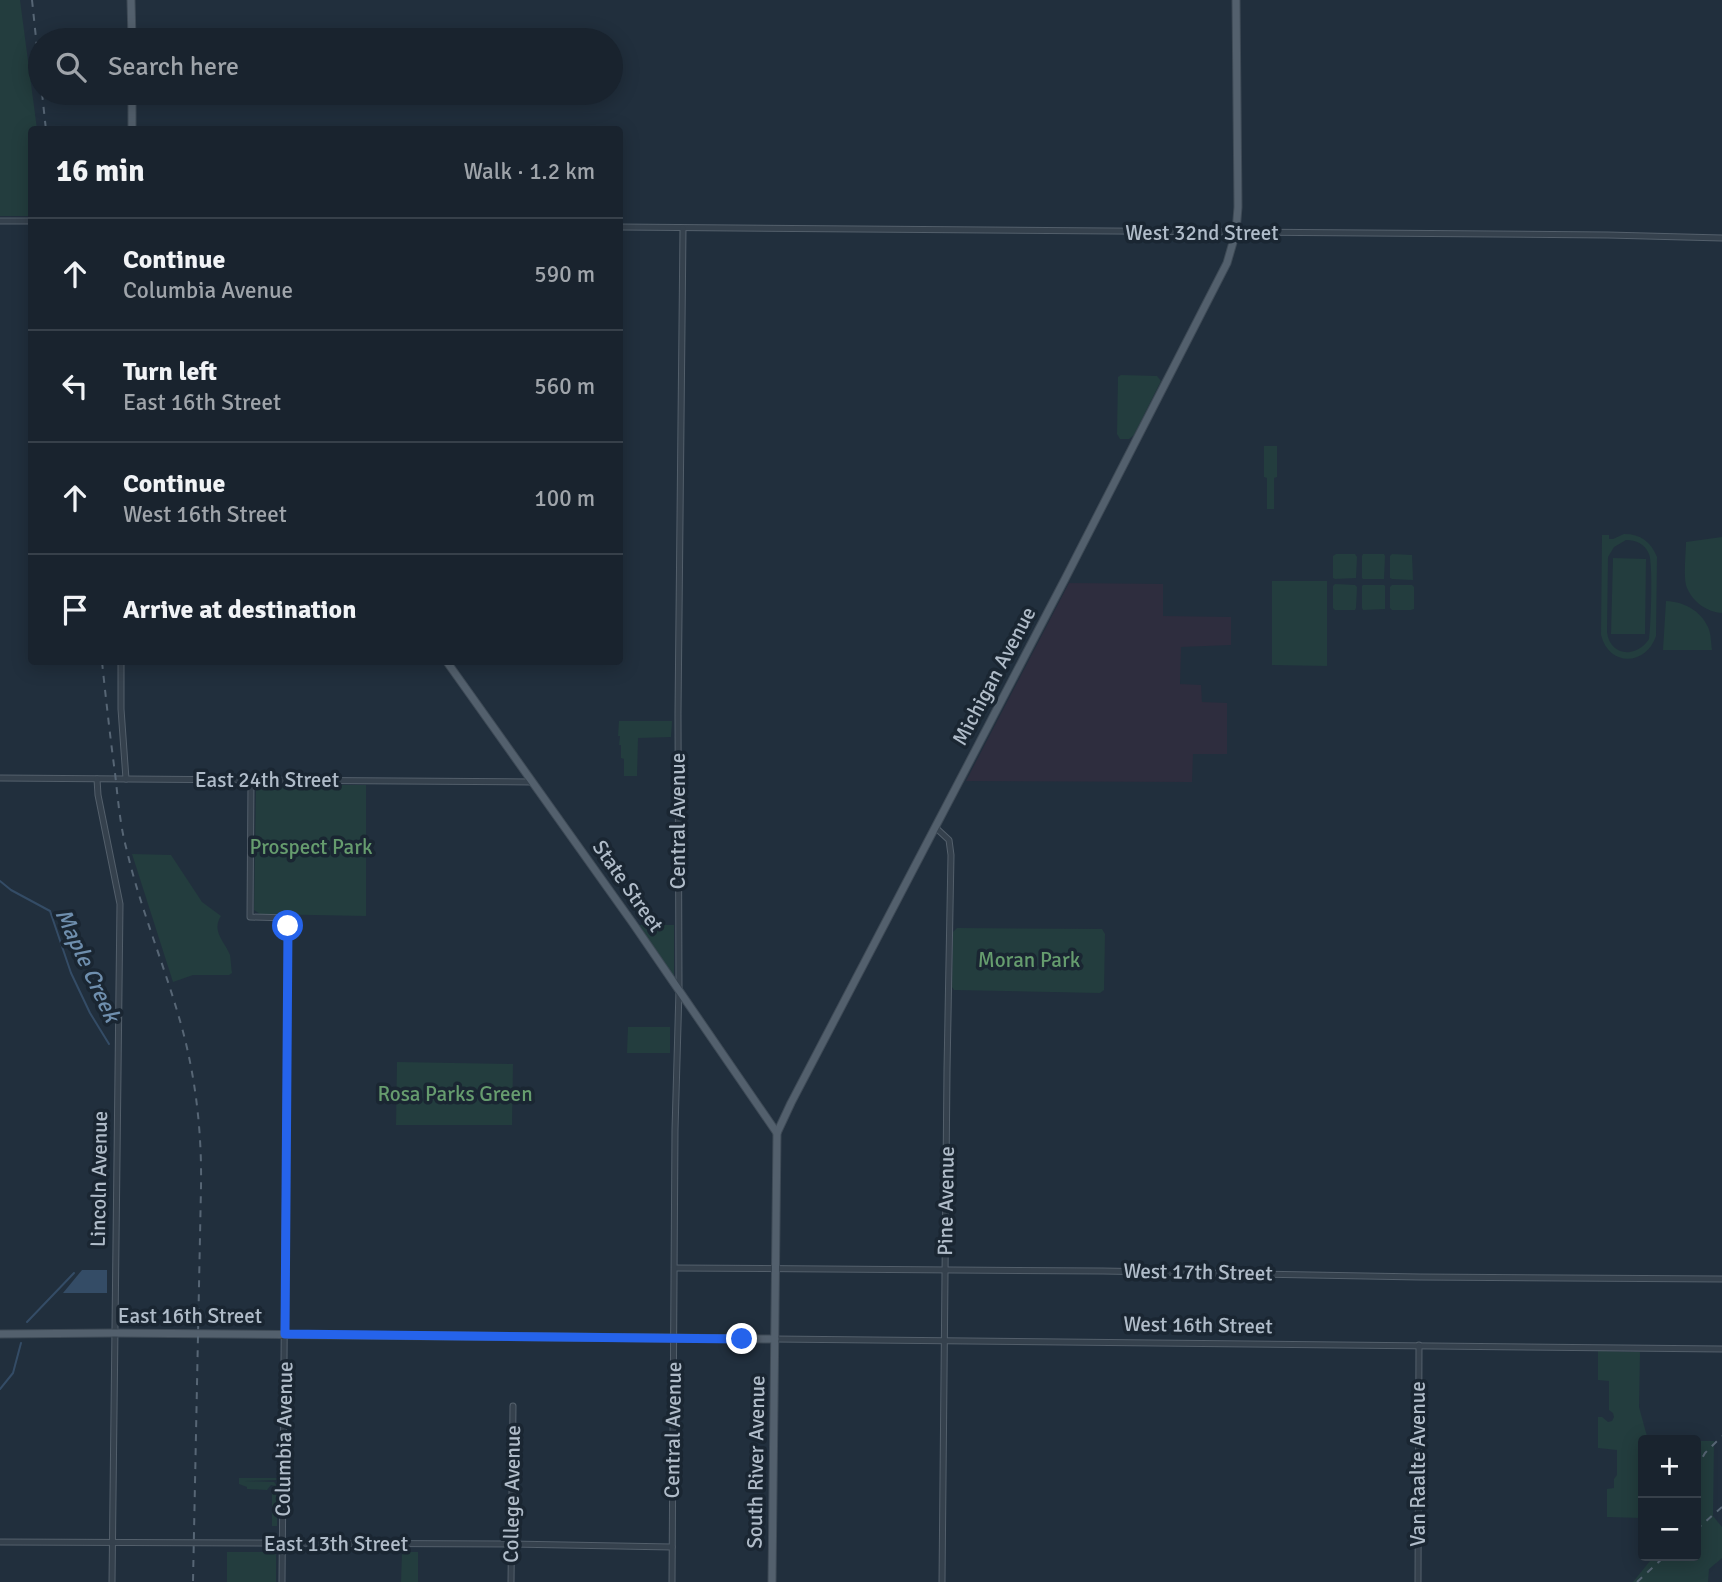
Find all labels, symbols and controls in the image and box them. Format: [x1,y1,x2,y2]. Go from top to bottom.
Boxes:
search box [28,28,623,105]
icon: search [52,48,90,86]
text: Search here [108,51,239,83]
text: 16 min [56,153,145,190]
text: Walk · 1.2 km [463,157,595,186]
street label: West 32nd Street [1125,220,1279,246]
text: Continue [123,244,225,276]
icon: ahead [56,255,94,293]
text: 590 m [534,260,595,289]
text: Columbia Avenue [123,276,293,305]
text: Turn left [123,356,217,388]
icon: left [56,367,94,405]
text: 560 m [534,372,595,401]
text: East 16th Street [123,388,281,417]
text: Continue [123,468,225,500]
icon: ahead [56,479,94,517]
text: 100 m [534,484,595,513]
text: West 16th Street [123,500,287,529]
icon: arrive [56,591,94,629]
text: Arrive at destination [123,594,356,626]
street label: Michigan Avenue [947,602,1041,750]
street label: Central Avenue [665,753,691,889]
street label: East 24th Street [195,767,339,793]
park label: Prospect Park [250,834,373,860]
street label: State Street [587,835,669,937]
water label: Maple Creek [49,904,128,1029]
route start [272,910,303,941]
park label: Moran Park [978,947,1081,973]
park label: Rosa Parks Green [377,1081,533,1107]
street label: Lincoln Avenue [85,1111,113,1247]
street label: Pine Avenue [932,1146,960,1256]
street label: West 17th Street [1123,1258,1273,1286]
street label: East 16th Street [118,1303,262,1329]
street label: West 16th Street [1123,1311,1273,1339]
route end [726,1323,757,1354]
street label: Columbia Avenue [270,1361,298,1517]
street label: Central Avenue [659,1362,687,1498]
street label: South River Avenue [741,1375,771,1549]
street label: Van Raalte Avenue [1405,1381,1431,1547]
street label: College Avenue [498,1425,526,1563]
map controls [1638,1435,1701,1561]
button: + [1638,1435,1701,1498]
button: − [1638,1498,1701,1561]
street label: East 13th Street [264,1531,408,1557]

